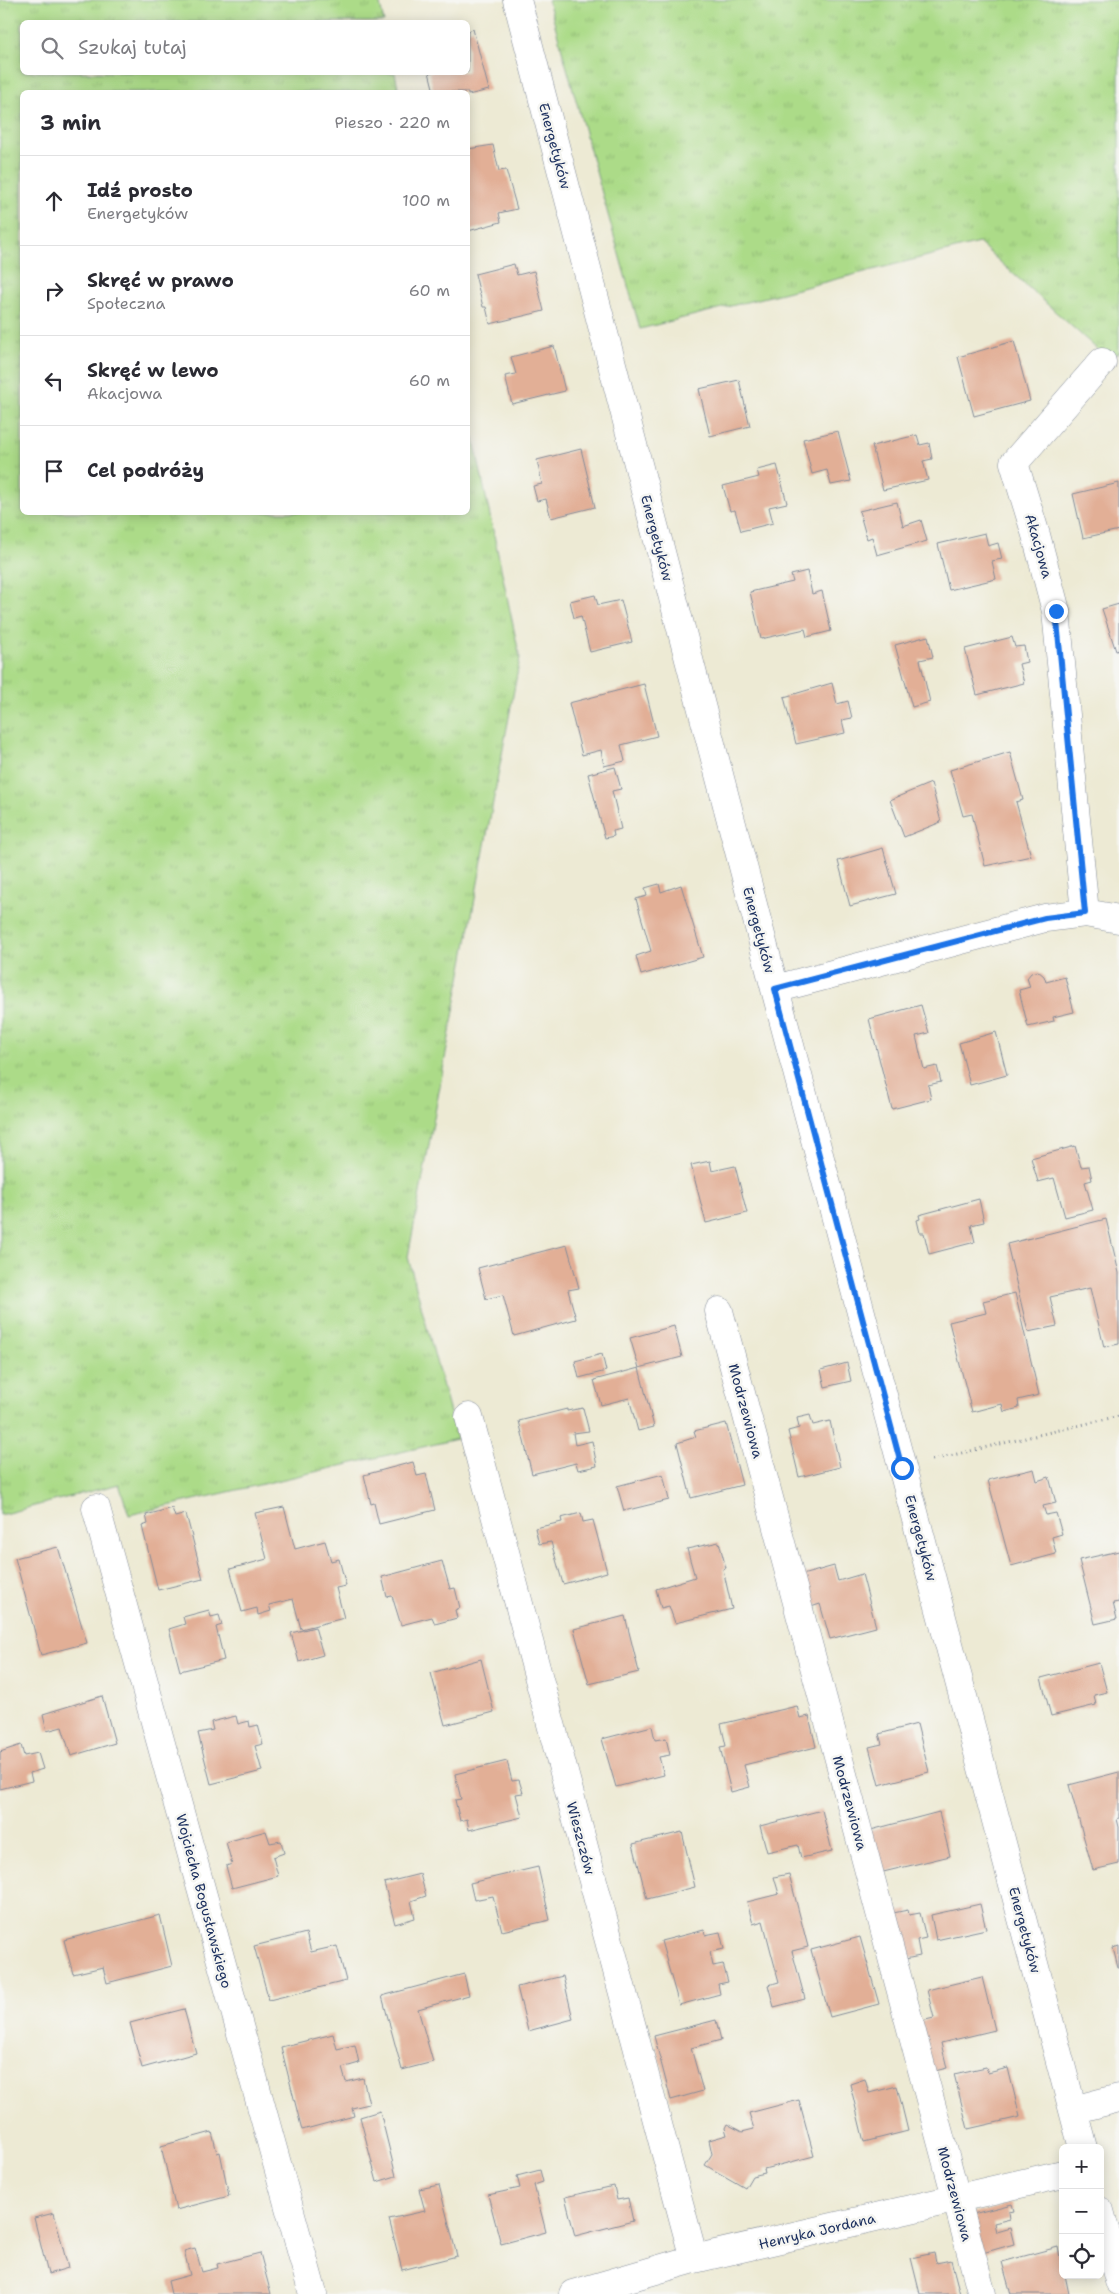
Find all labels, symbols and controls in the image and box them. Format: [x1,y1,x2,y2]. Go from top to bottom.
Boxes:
search box [20,20,470,75]
icon: search [38,34,66,62]
text: Szukaj tutaj [78,35,187,60]
street label: Energetyków [535,101,575,191]
text: 3 min [40,109,101,137]
text: Pieszo · 220 m [334,112,450,133]
text: Idź prosto [87,178,193,203]
icon: ahead [40,187,68,215]
text: 100 m [402,190,450,211]
text: Energetyków [87,203,188,224]
text: Skręć w prawo [87,268,234,293]
icon: right [40,277,68,305]
text: 60 m [409,280,450,301]
text: Społeczna [87,293,166,314]
text: Skręć w lewo [87,358,219,383]
icon: left [40,367,68,395]
text: 60 m [409,370,450,391]
text: Akacjowa [87,383,162,404]
icon: arrive [40,457,68,485]
text: Cel podróży [87,458,204,483]
street label: Energetyków [637,493,677,583]
street label: Akacjowa [1021,512,1057,580]
route end [1045,600,1068,623]
street label: Energetyków [739,885,779,975]
street label: Modrzewiowa [725,1362,767,1461]
route start [891,1457,914,1480]
street label: Energetyków [901,1493,941,1583]
street label: Modrzewiowa [829,1754,871,1853]
street label: Wieszczów [563,1800,599,1876]
street label: Wojciecha Bogusławskiego [172,1812,236,1990]
street label: Energetyków [1005,1885,1045,1975]
map controls [1059,2144,1104,2279]
button: + [1059,2144,1104,2189]
street label: Modrzewiowa [934,2145,976,2244]
button: − [1059,2189,1104,2234]
street label: Henryka Jordana [757,2209,877,2253]
button: locate [1059,2234,1104,2279]

